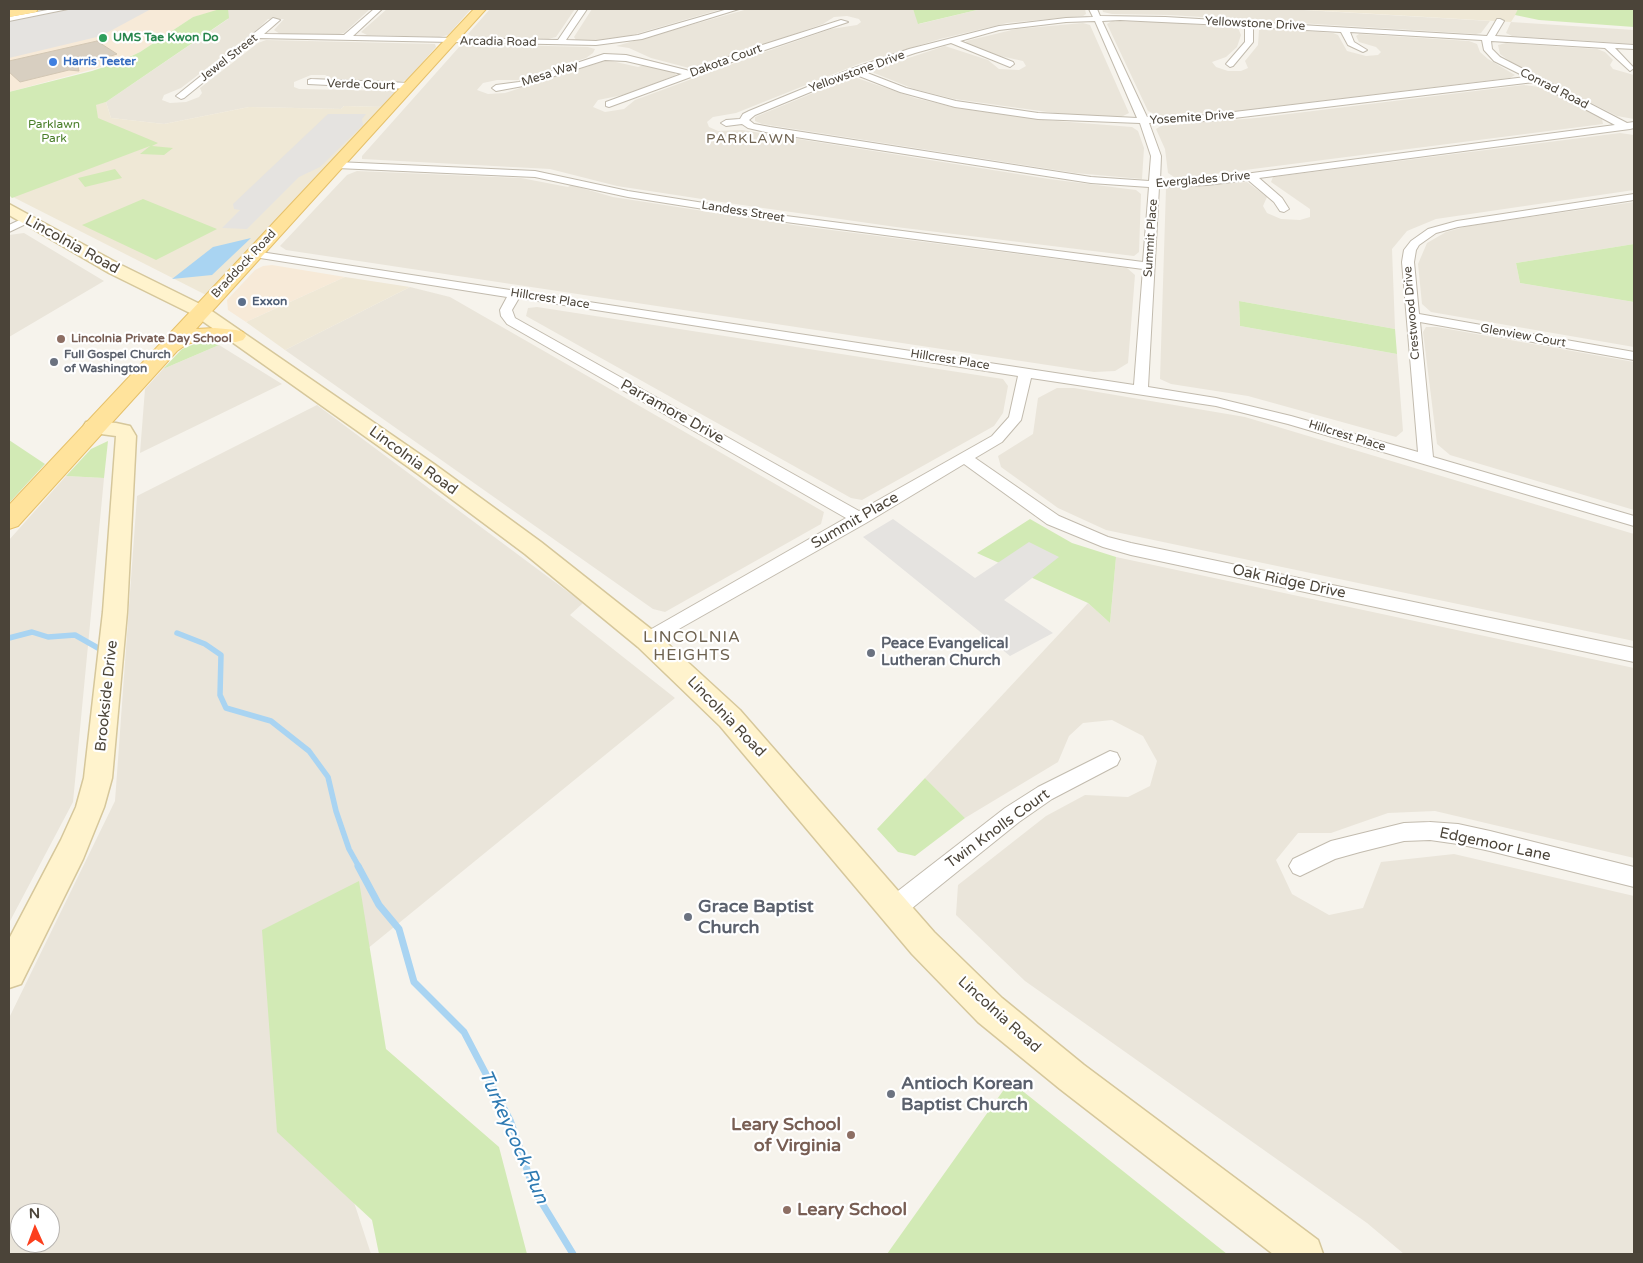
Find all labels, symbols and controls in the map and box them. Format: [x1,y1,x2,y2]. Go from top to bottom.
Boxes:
street label: Yellowstone Drive [1204,14,1306,34]
place label: UMS Tae Kwon Do [113,31,218,45]
street label: Jewel Street [197,31,261,85]
marker: UMS Tae Kwon Do [97,32,109,44]
street label: Arcadia Road [459,34,537,50]
street label: Dakota Court [688,41,764,81]
street label: Yellowstone Drive [807,48,907,96]
place label: Harris Teeter [63,55,136,69]
marker: Harris Teeter [47,56,59,68]
street label: Mesa Way [520,58,580,90]
street label: Conrad Road [1517,66,1591,112]
street label: Verde Court [327,77,395,93]
street label: Yosemite Drive [1149,108,1235,128]
park label: Parklawn Park [28,118,80,146]
district label: PARKLAWN [705,131,797,147]
street label: Everglades Drive [1155,169,1251,191]
street label: Landess Street [700,198,786,226]
street label: Summit Place [1141,199,1161,277]
street label: Lincolnia Road [22,212,122,278]
street label: Braddock Road [209,227,279,301]
street label: Crestwood Drive [1401,266,1423,360]
street label: Hillcrest Place [509,286,591,312]
place label: Exxon [252,295,287,309]
marker: Exxon [236,296,248,308]
street label: Glenview Court [1479,321,1567,351]
place label: Lincolnia Private Day School [71,332,232,346]
marker: Lincolnia Private Day School [55,333,67,345]
street label: Hillcrest Place [909,347,991,373]
place label: Full Gospel Church of Washington [64,348,171,376]
marker: Full Gospel Church of Washington [48,356,60,368]
street label: Parramore Drive [617,376,727,448]
street label: Hillcrest Place [1307,417,1387,455]
street label: Lincolnia Road [365,423,461,499]
street label: Summit Place [808,489,902,553]
street label: Oak Ridge Drive [1231,561,1347,603]
district label: LINCOLNIA HEIGHTS [642,628,742,666]
place label: Peace Evangelical Lutheran Church [881,635,1008,670]
street label: Brookside Drive [92,639,122,753]
marker: Peace Evangelical Lutheran Church [865,647,877,659]
street label: Lincolnia Road [683,673,769,761]
street label: Twin Knolls Court [943,785,1053,873]
street label: Edgemoor Lane [1438,824,1552,866]
place label: Grace Baptist Church [698,896,814,939]
marker: Grace Baptist Church [682,911,694,923]
street label: Lincolnia Road [954,973,1044,1057]
water label: Turkeycock Run [473,1067,553,1207]
place label: Antioch Korean Baptist Church [901,1073,1033,1116]
marker: Antioch Korean Baptist Church [885,1088,897,1100]
place label: Leary School of Virginia [731,1114,841,1156]
marker: Leary School of Virginia [845,1129,857,1141]
place label: Leary School [797,1199,907,1221]
north arrow [10,1203,60,1253]
marker: Leary School [781,1204,793,1216]
text: N [29,1205,40,1222]

